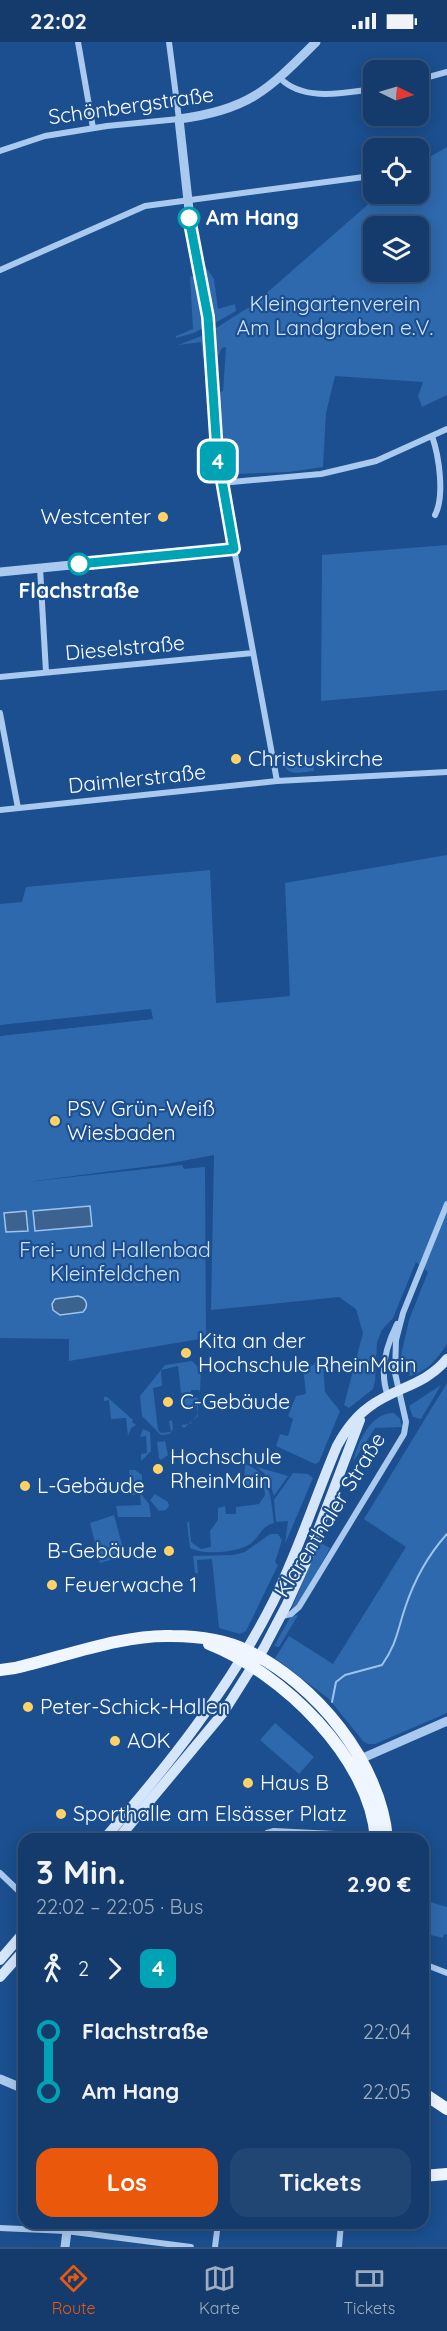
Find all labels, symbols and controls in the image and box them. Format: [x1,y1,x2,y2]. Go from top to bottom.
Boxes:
text: 22:02 [30,7,87,35]
north arrow [363,60,429,126]
map controls [363,60,429,282]
street label: Schönbergstraße [46,81,215,129]
button: locate [363,138,429,204]
place label: Am Hang [206,204,299,230]
marker: Am Hang [178,207,200,229]
button: layers [363,216,429,282]
park label: Kleingartenverein Am Landgraben e.V. [237,290,433,340]
line badge: 4 [198,442,238,480]
text: 4 [212,448,224,474]
place label: Westcenter [40,503,151,529]
marker: Westcenter [156,510,170,524]
marker: Flachstraße [68,553,90,575]
place label: Flachstraße [18,577,140,603]
street label: Dieselstraße [64,629,186,665]
place label: Christuskirche [248,745,383,771]
marker: Christuskirche [229,752,243,766]
street label: Daimlerstraße [67,758,207,798]
place label: PSV Grün-Weiß Wiesbaden [67,1095,215,1145]
marker: PSV Grün-Weiß Wiesbaden [48,1114,62,1128]
park label: Frei- und Hallenbad Kleinfeldchen [19,1236,211,1286]
place label: Kita an der Hochschule RheinMain [198,1327,417,1377]
marker: Kita an der Hochschule RheinMain [179,1346,193,1360]
place label: C-Gebäude [180,1388,290,1414]
marker: C-Gebäude [161,1395,175,1409]
street label: Klarenthaler Straße [268,1427,390,1602]
place label: Hochschule RheinMain [170,1443,282,1493]
marker: Hochschule RheinMain [151,1462,165,1476]
place label: L-Gebäude [37,1472,145,1498]
marker: L-Gebäude [18,1479,32,1493]
place label: B-Gebäude [47,1537,157,1563]
marker: B-Gebäude [162,1544,176,1558]
place label: Feuerwache 1 [64,1571,197,1597]
marker: Feuerwache 1 [45,1578,59,1592]
place label: Peter-Schick-Hallen [40,1693,230,1719]
marker: Peter-Schick-Hallen [21,1700,35,1714]
place label: AOK [127,1727,171,1753]
marker: AOK [108,1734,122,1748]
place label: Haus B [260,1769,329,1795]
marker: Haus B [241,1776,255,1790]
place label: Sporthalle am Elsässer Platz [73,1800,347,1826]
marker: Sporthalle am Elsässer Platz [54,1807,68,1821]
text: 3 Min. [36,1851,126,1892]
text: 2.90 € [347,1870,411,1898]
text: 22:02 – 22:05 · Bus [36,1894,203,1919]
icon: walk [36,1952,69,1985]
icon: forward [98,1952,131,1985]
text: 4 [152,1955,164,1981]
text: 2 [78,1956,89,1981]
text: Flachstraße [82,2017,209,2045]
text: 22:04 [363,2019,411,2044]
text: Am Hang [82,2077,179,2105]
text: 22:05 [362,2079,411,2104]
button: Los [36,2148,218,2217]
button: Tickets [230,2148,411,2217]
tab: Route [52,2262,96,2318]
tab: Karte [199,2262,240,2318]
tab: Tickets [343,2262,395,2318]

